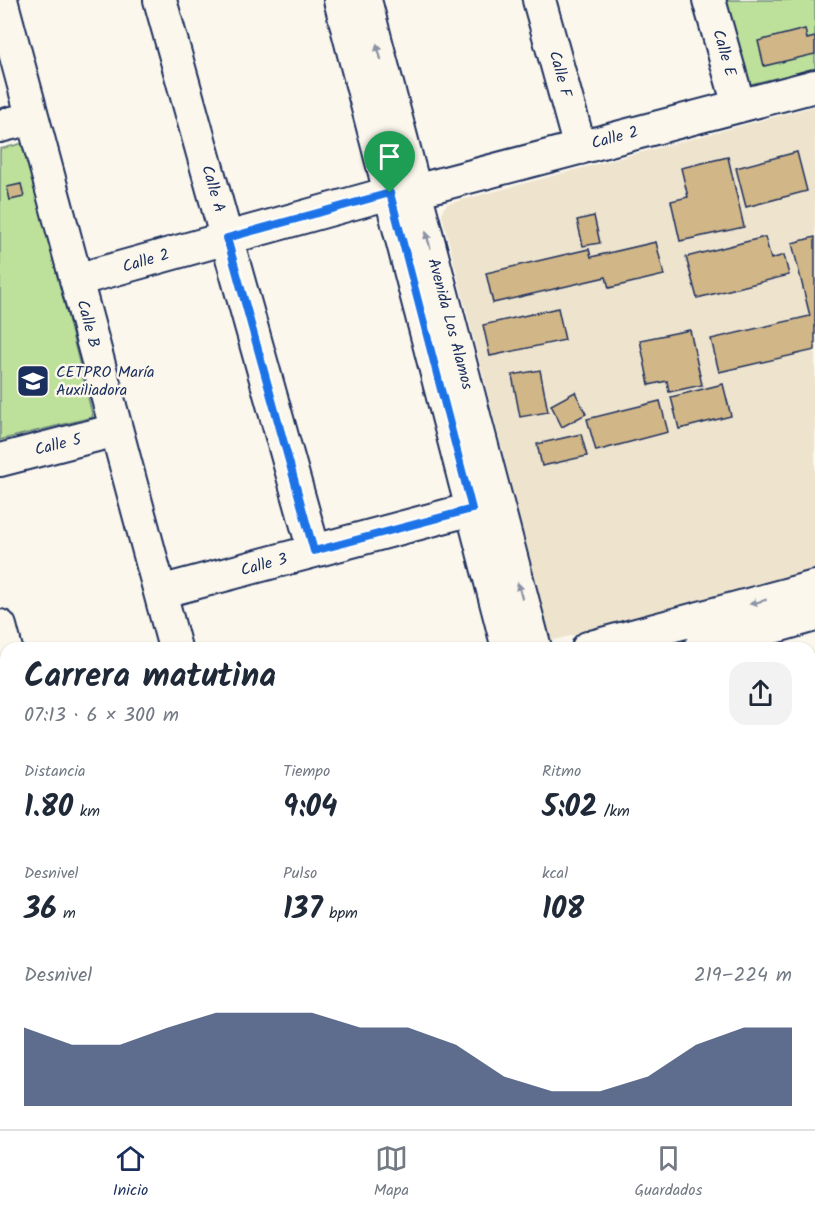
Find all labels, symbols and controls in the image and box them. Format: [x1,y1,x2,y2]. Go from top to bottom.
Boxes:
street label: Calle E [705,27,743,80]
one-way arrow [373,43,383,61]
street label: Calle F [542,48,579,101]
street label: Calle 2 [589,120,641,156]
pin [364,131,415,193]
icon: arrive [373,140,406,173]
street label: Calle A [194,162,232,216]
one-way arrow [423,231,432,249]
street label: Calle 2 [120,242,172,280]
street label: Avenida Los Alamos [420,256,480,393]
street label: Calle B [70,297,106,351]
place label: CETPRO María Auxiliadora [56,360,155,403]
school or university icon: CETPRO María Auxiliadora [15,363,51,399]
street label: Calle 5 [32,427,85,463]
street label: Calle 3 [238,547,290,583]
one-way arrow [515,582,525,601]
one-way arrow [749,598,768,608]
text: Carrera matutina [24,651,276,704]
button: share [729,662,792,725]
text: 07:13 · 6 × 300 m [24,700,179,732]
text: Distancia [24,759,86,784]
text: Tiempo [283,759,330,784]
text: Ritmo [542,759,581,784]
text: 1.80 [24,784,73,832]
text: 9:04 [283,784,337,832]
text: 5:02 [542,784,597,832]
text: km [73,799,100,824]
text: /km [597,799,630,824]
text: Desnivel [24,861,79,886]
text: Pulso [283,861,317,886]
text: kcal [542,861,568,886]
text: 36 [24,886,57,934]
text: 137 [283,886,323,934]
text: 108 [542,886,584,934]
text: m [57,901,76,926]
text: bpm [323,901,358,926]
text: Desnivel [24,960,92,992]
text: 219–224 m [694,960,792,992]
tab: Inicio [113,1142,148,1203]
tab: Mapa [374,1142,409,1203]
tab: Guardados [634,1142,702,1203]

